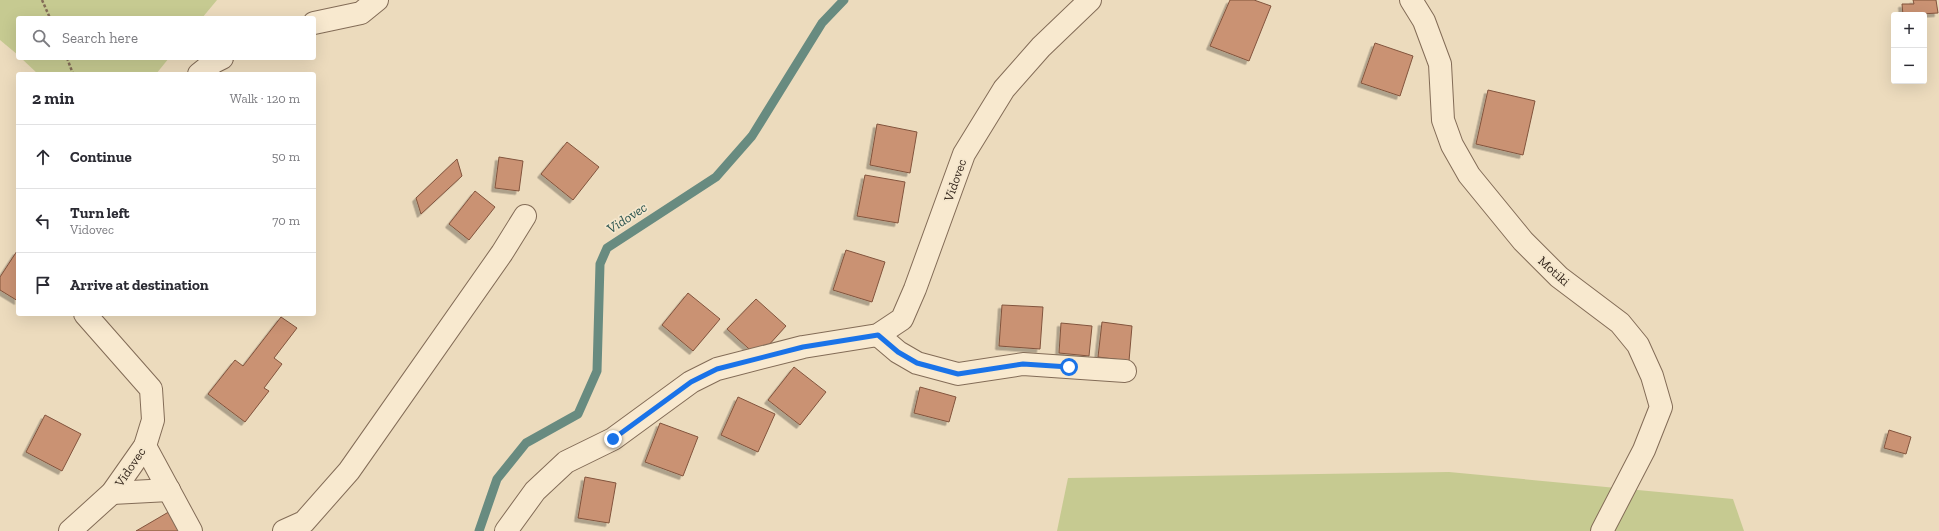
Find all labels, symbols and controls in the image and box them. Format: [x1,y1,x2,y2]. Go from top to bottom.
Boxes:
map controls [1891,12,1927,84]
button: + [1891,12,1927,48]
search box [16,16,316,60]
icon: search [30,27,52,49]
text: Search here [62,29,138,47]
button: − [1891,48,1927,84]
text: 2 min [32,88,74,108]
text: Walk · 120 m [230,91,300,106]
icon: ahead [32,146,54,168]
text: Continue [70,148,132,166]
text: 50 m [272,149,300,164]
street label: Vidovec [940,157,969,204]
water label: Vidovec [604,199,650,237]
text: Turn left [70,204,130,222]
icon: left [32,210,54,232]
text: 70 m [272,213,300,228]
text: Vidovec [70,222,114,237]
street label: Motiki [1535,253,1573,289]
icon: arrive [32,274,54,296]
text: Arrive at destination [70,276,209,294]
route start [1060,358,1078,376]
route end [604,430,622,448]
street label: Vidovec [111,445,148,490]

